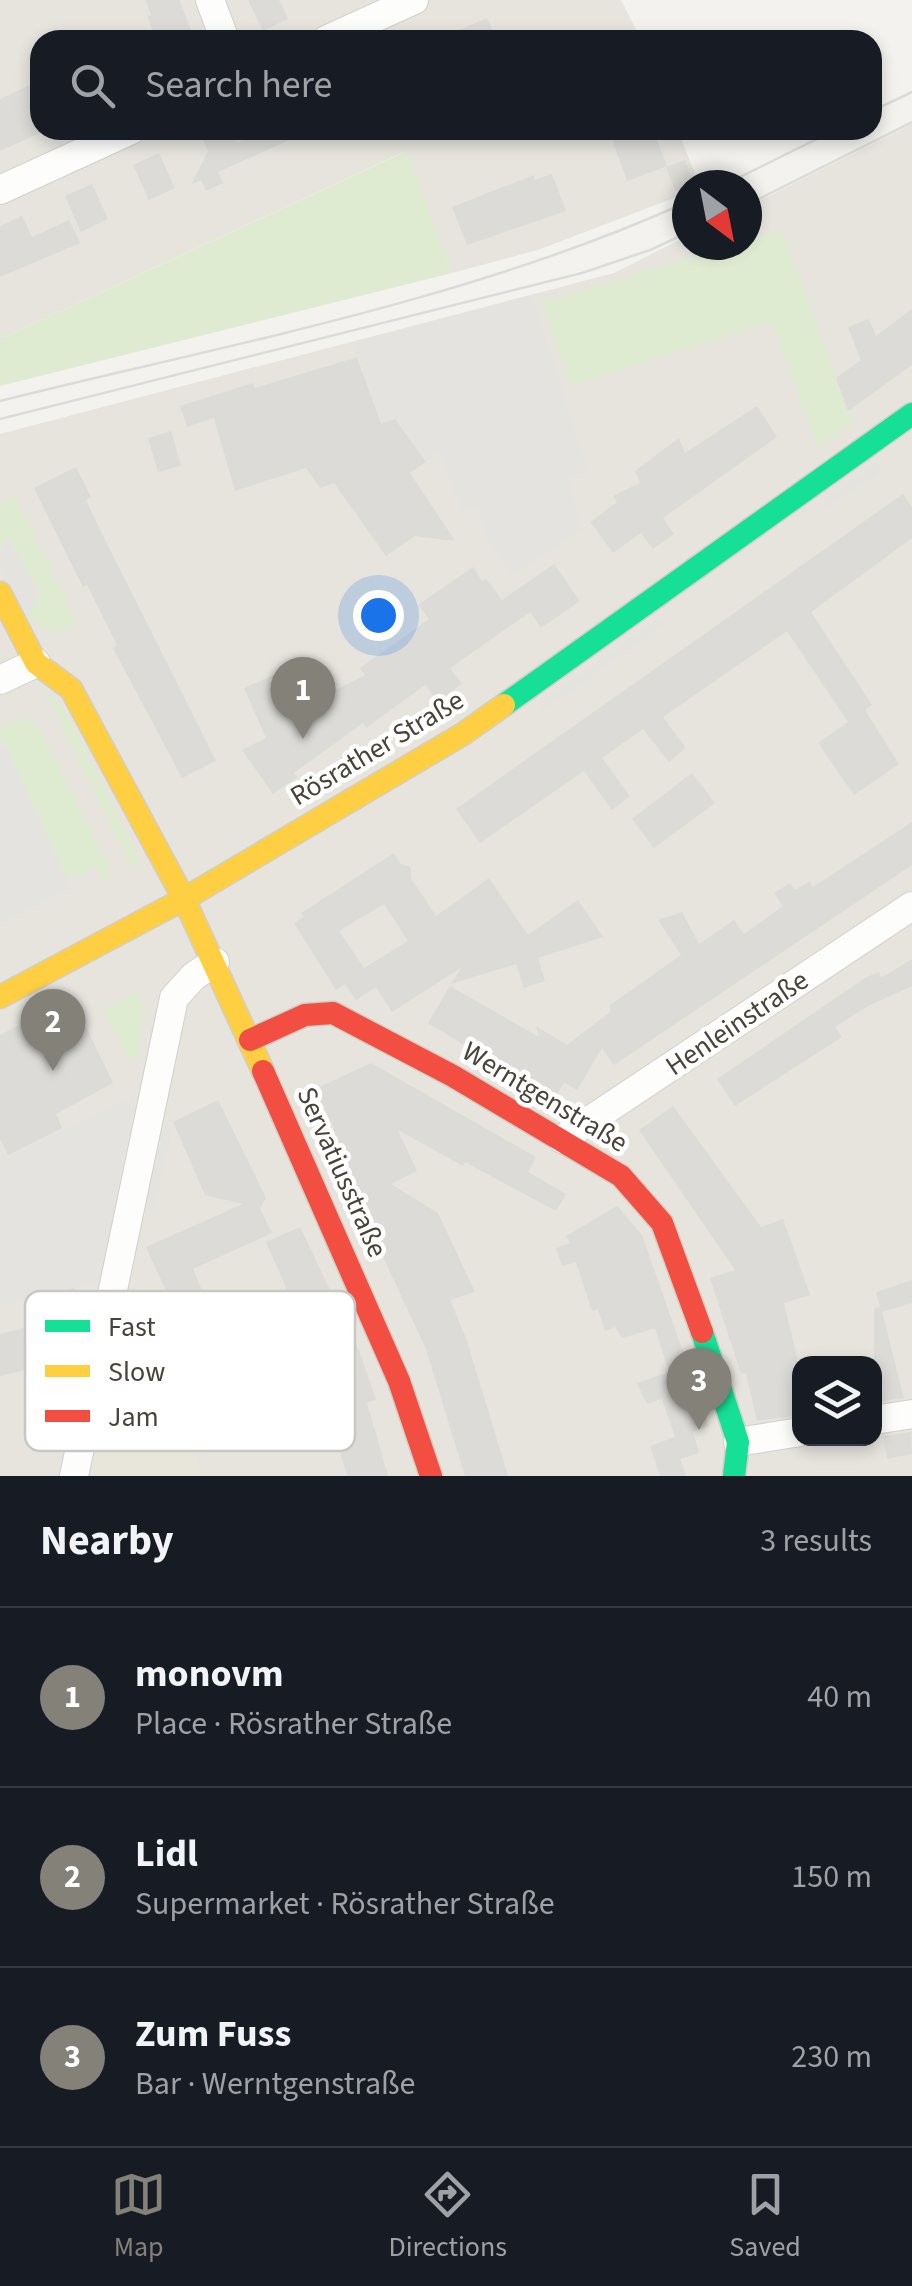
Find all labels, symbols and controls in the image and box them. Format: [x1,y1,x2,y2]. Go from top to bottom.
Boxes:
search box [30,30,882,140]
icon: search [65,58,120,113]
text: Search here [145,58,332,112]
north arrow [672,170,762,260]
your location [353,590,404,641]
pin: 1 [270,656,336,739]
street label: Rösrather Straße [283,680,471,816]
street label: Henleinstraße [658,960,816,1086]
pin: 2 [20,988,86,1071]
street label: Werntgenstraße [455,1032,635,1162]
street label: Servatiusstraße [287,1080,397,1264]
legend [25,1291,355,1451]
text: Fast [108,1307,156,1347]
pin: 3 [666,1348,732,1430]
text: Slow [108,1352,165,1392]
map controls [792,1356,882,1446]
button: layers [792,1356,882,1446]
text: Jam [108,1397,159,1437]
text: Nearby [40,1511,174,1571]
text: 3 results [760,1518,872,1564]
text: monovm [135,1647,284,1701]
text: 1 [64,1674,81,1720]
text: 40 m [807,1674,872,1720]
text: Place · Rösrather Straße [135,1701,452,1747]
text: Lidl [135,1827,198,1881]
text: 2 [64,1854,81,1900]
text: 150 m [791,1854,872,1900]
text: Supermarket · Rösrather Straße [135,1881,555,1927]
text: Zum Fuss [135,2007,291,2061]
text: 3 [64,2034,81,2080]
text: 230 m [791,2034,872,2080]
text: Bar · Werntgenstraße [135,2061,415,2107]
tab: Map [111,2167,166,2267]
tab: Directions [389,2167,507,2267]
tab: Saved [729,2167,801,2267]

